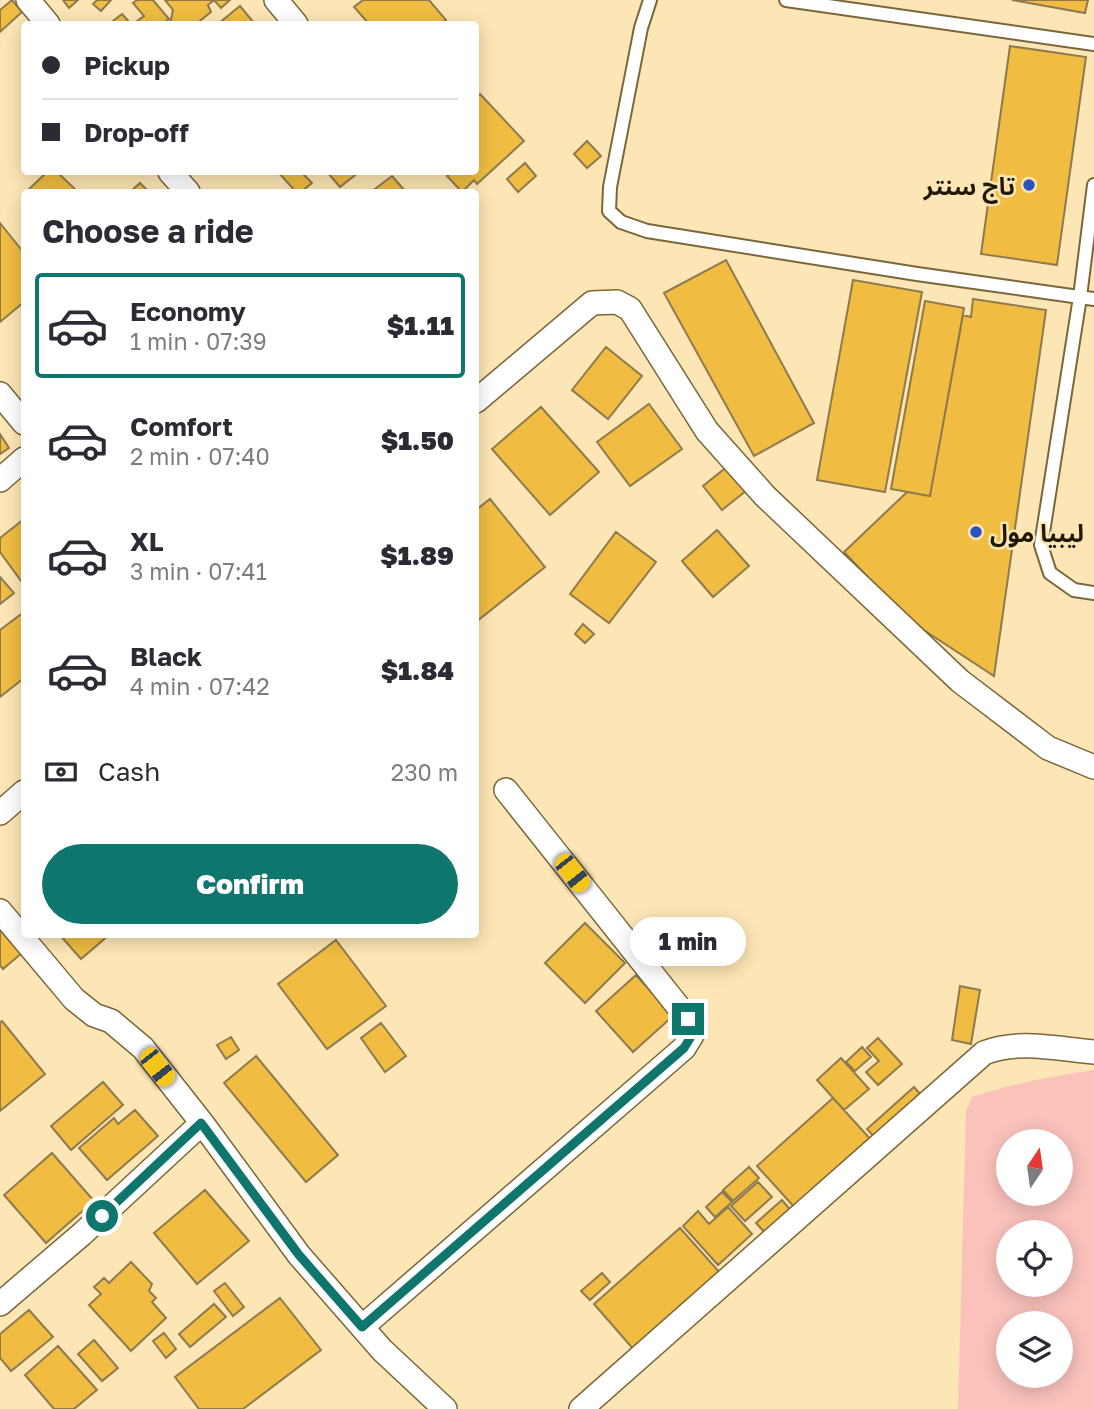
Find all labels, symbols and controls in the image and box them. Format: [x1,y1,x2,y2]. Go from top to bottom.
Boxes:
text: Pickup [84,50,170,81]
text: Drop-off [84,117,189,148]
place label: تاج سنتر [923,171,1015,204]
marker: تاج سنتر [1021,177,1037,193]
text: Choose a ride [42,212,254,250]
icon: car [46,294,109,357]
text: Economy [130,296,246,327]
text: $1.11 [387,310,454,341]
text: 1 min · 07:39 [130,327,267,355]
icon: car [46,409,109,472]
text: Comfort [130,411,233,442]
text: $1.50 [381,425,454,456]
text: 2 min · 07:40 [130,442,270,470]
place label: ليبيا مول [990,518,1084,548]
icon: car [46,524,109,587]
marker: ليبيا مول [968,524,984,540]
text: XL [130,526,164,557]
text: $1.89 [380,540,454,571]
text: 3 min · 07:41 [130,557,267,585]
icon: car [46,639,109,702]
text: Black [130,641,202,672]
text: $1.84 [381,655,454,686]
text: 4 min · 07:42 [130,672,270,700]
icon: cash [42,753,80,791]
text: Cash [98,756,160,787]
text: 230 m [391,758,458,786]
button: Confirm [42,844,458,924]
car [551,850,594,896]
callout: 1 min [630,918,746,967]
text: 1 min [659,927,717,955]
route end [672,1003,704,1035]
car [136,1044,179,1090]
north arrow [996,1129,1073,1206]
map controls [996,1129,1073,1388]
route start [86,1200,118,1232]
button: locate [996,1220,1073,1297]
button: layers [996,1311,1073,1388]

